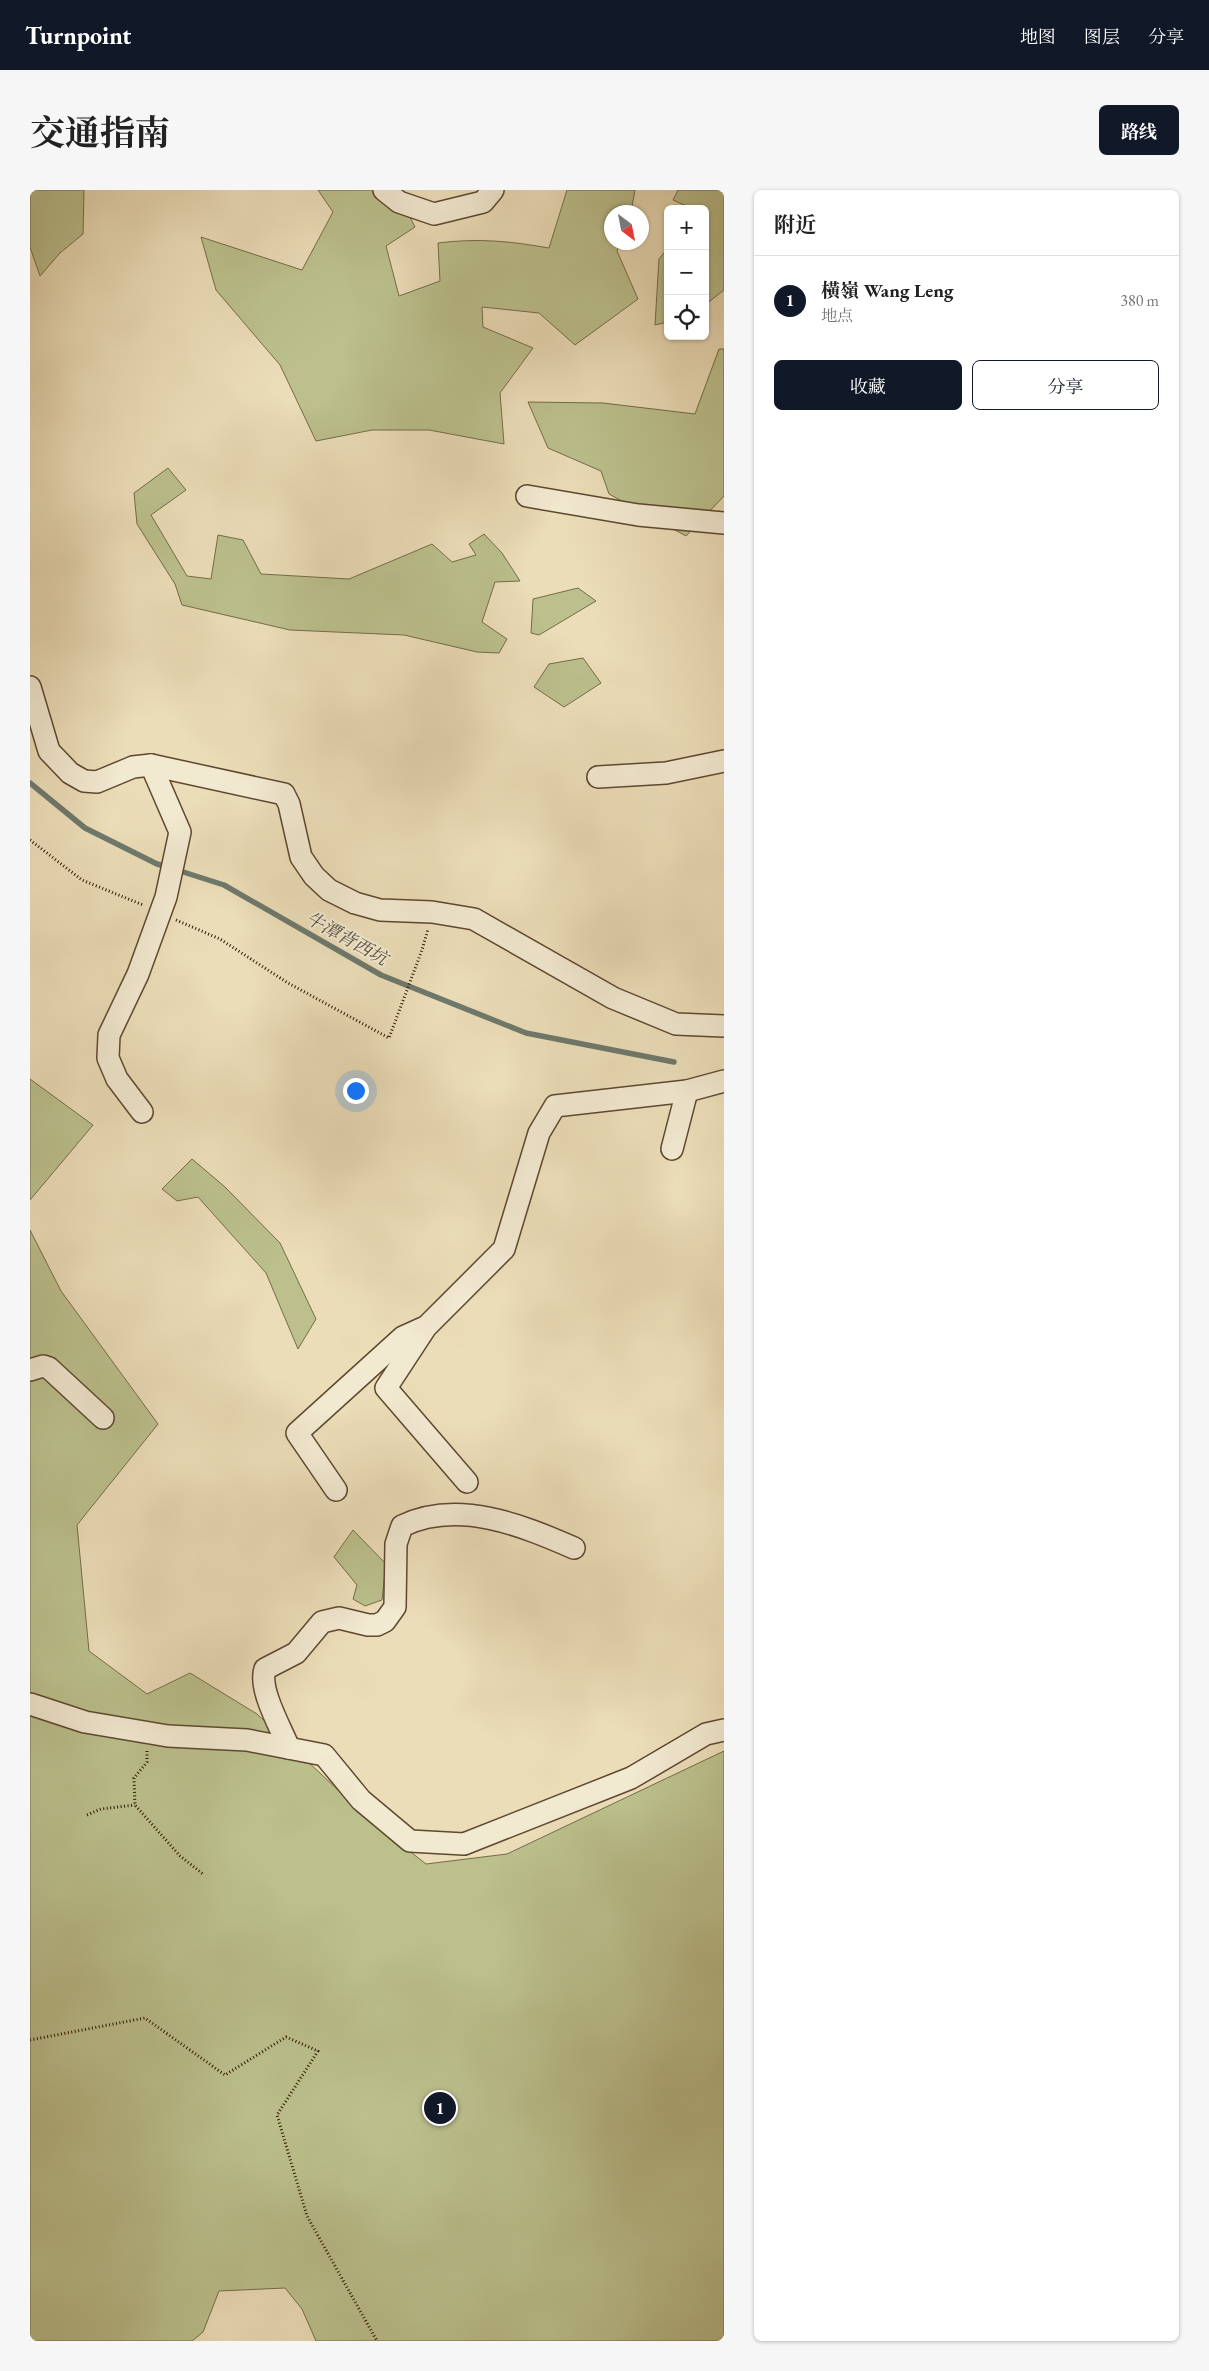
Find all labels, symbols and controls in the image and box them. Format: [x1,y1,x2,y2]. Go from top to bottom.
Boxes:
text: Turnpoint [25,20,131,51]
text: 地图 [1020,25,1056,48]
text: 图层 [1084,25,1120,48]
text: 分享 [1148,25,1184,48]
button: 路线 [1099,105,1179,155]
text: 交通指南 [30,110,170,155]
north arrow [604,205,649,250]
map controls [664,205,709,340]
button: + [664,205,709,250]
text: 附近 [774,211,816,238]
button: − [664,250,709,295]
text: 橫嶺 Wang Leng [821,278,954,303]
text: 1 [786,290,794,311]
text: 380 m [1120,290,1159,311]
button: locate [664,295,709,340]
text: 地点 [821,305,853,326]
button: 收藏 [774,360,962,410]
button: 分享 [972,360,1159,410]
water label: 牛潭背西坑 [302,906,395,971]
your location [343,1078,369,1104]
pin: 1 [424,2089,456,2127]

